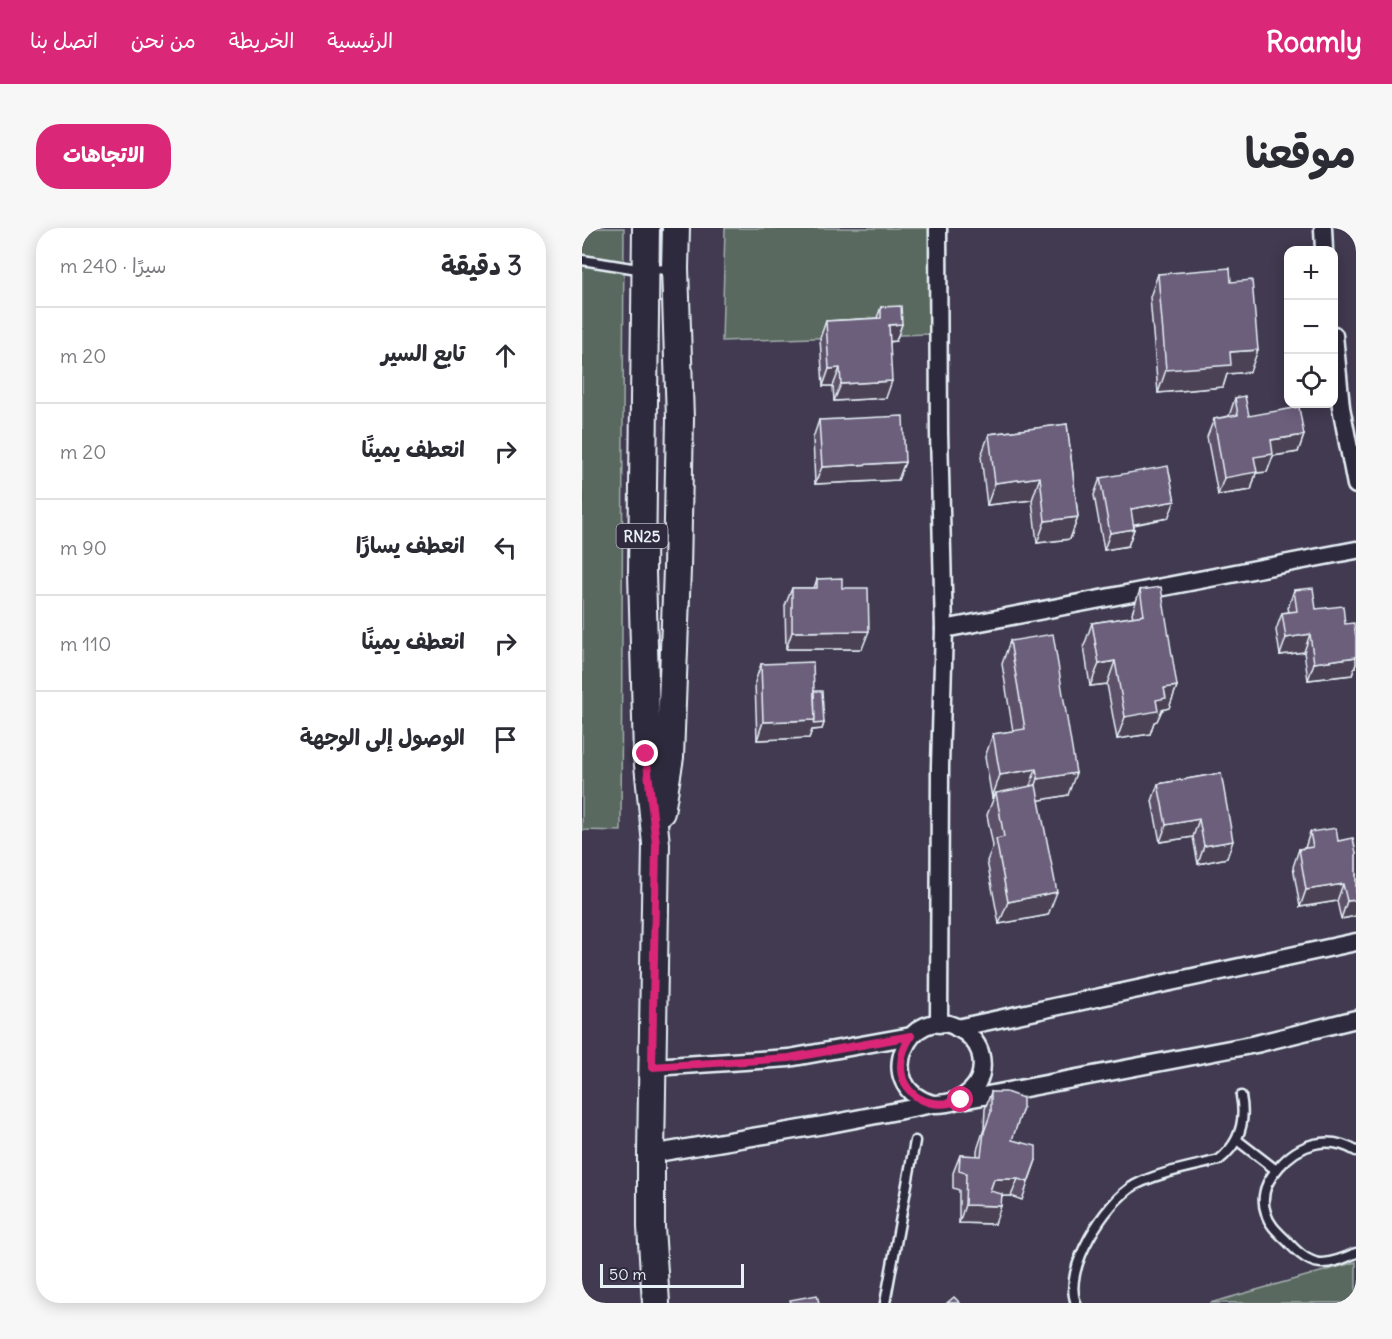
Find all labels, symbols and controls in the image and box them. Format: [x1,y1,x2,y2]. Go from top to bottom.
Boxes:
text: Roamly [1266,24,1362,60]
text: اتصل بنا [30,27,98,54]
text: من نحن [131,27,196,54]
text: الخريطة [229,27,294,54]
text: الرئيسية [327,27,393,54]
button: الاتجاهات [36,124,171,189]
text: موقعنا [1245,127,1356,179]
map controls [1284,246,1338,408]
button: + [1284,246,1338,300]
text: 3 دقيقة [441,249,522,282]
text: سيرًا · 240 m [60,253,166,278]
button: − [1284,300,1338,354]
text: تابع السير [381,339,465,367]
icon: ahead [489,339,522,372]
text: 20 m [60,343,106,368]
button: locate [1284,354,1338,408]
text: انعطف يمينًا [362,435,465,463]
icon: right [489,435,522,468]
text: 20 m [60,439,106,464]
road number: RN25 [616,524,668,548]
text: انعطف يسارًا [356,531,465,559]
icon: left [489,531,522,564]
text: 90 m [60,535,107,560]
text: انعطف يمينًا [362,627,465,655]
icon: right [489,627,522,660]
text: 110 m [60,631,111,656]
text: الوصول إلى الوجهة [300,723,465,751]
icon: arrive [489,723,522,756]
route end [632,740,658,766]
route start [947,1086,973,1112]
scale bar [600,1261,744,1288]
text: 50 m [609,1264,647,1284]

